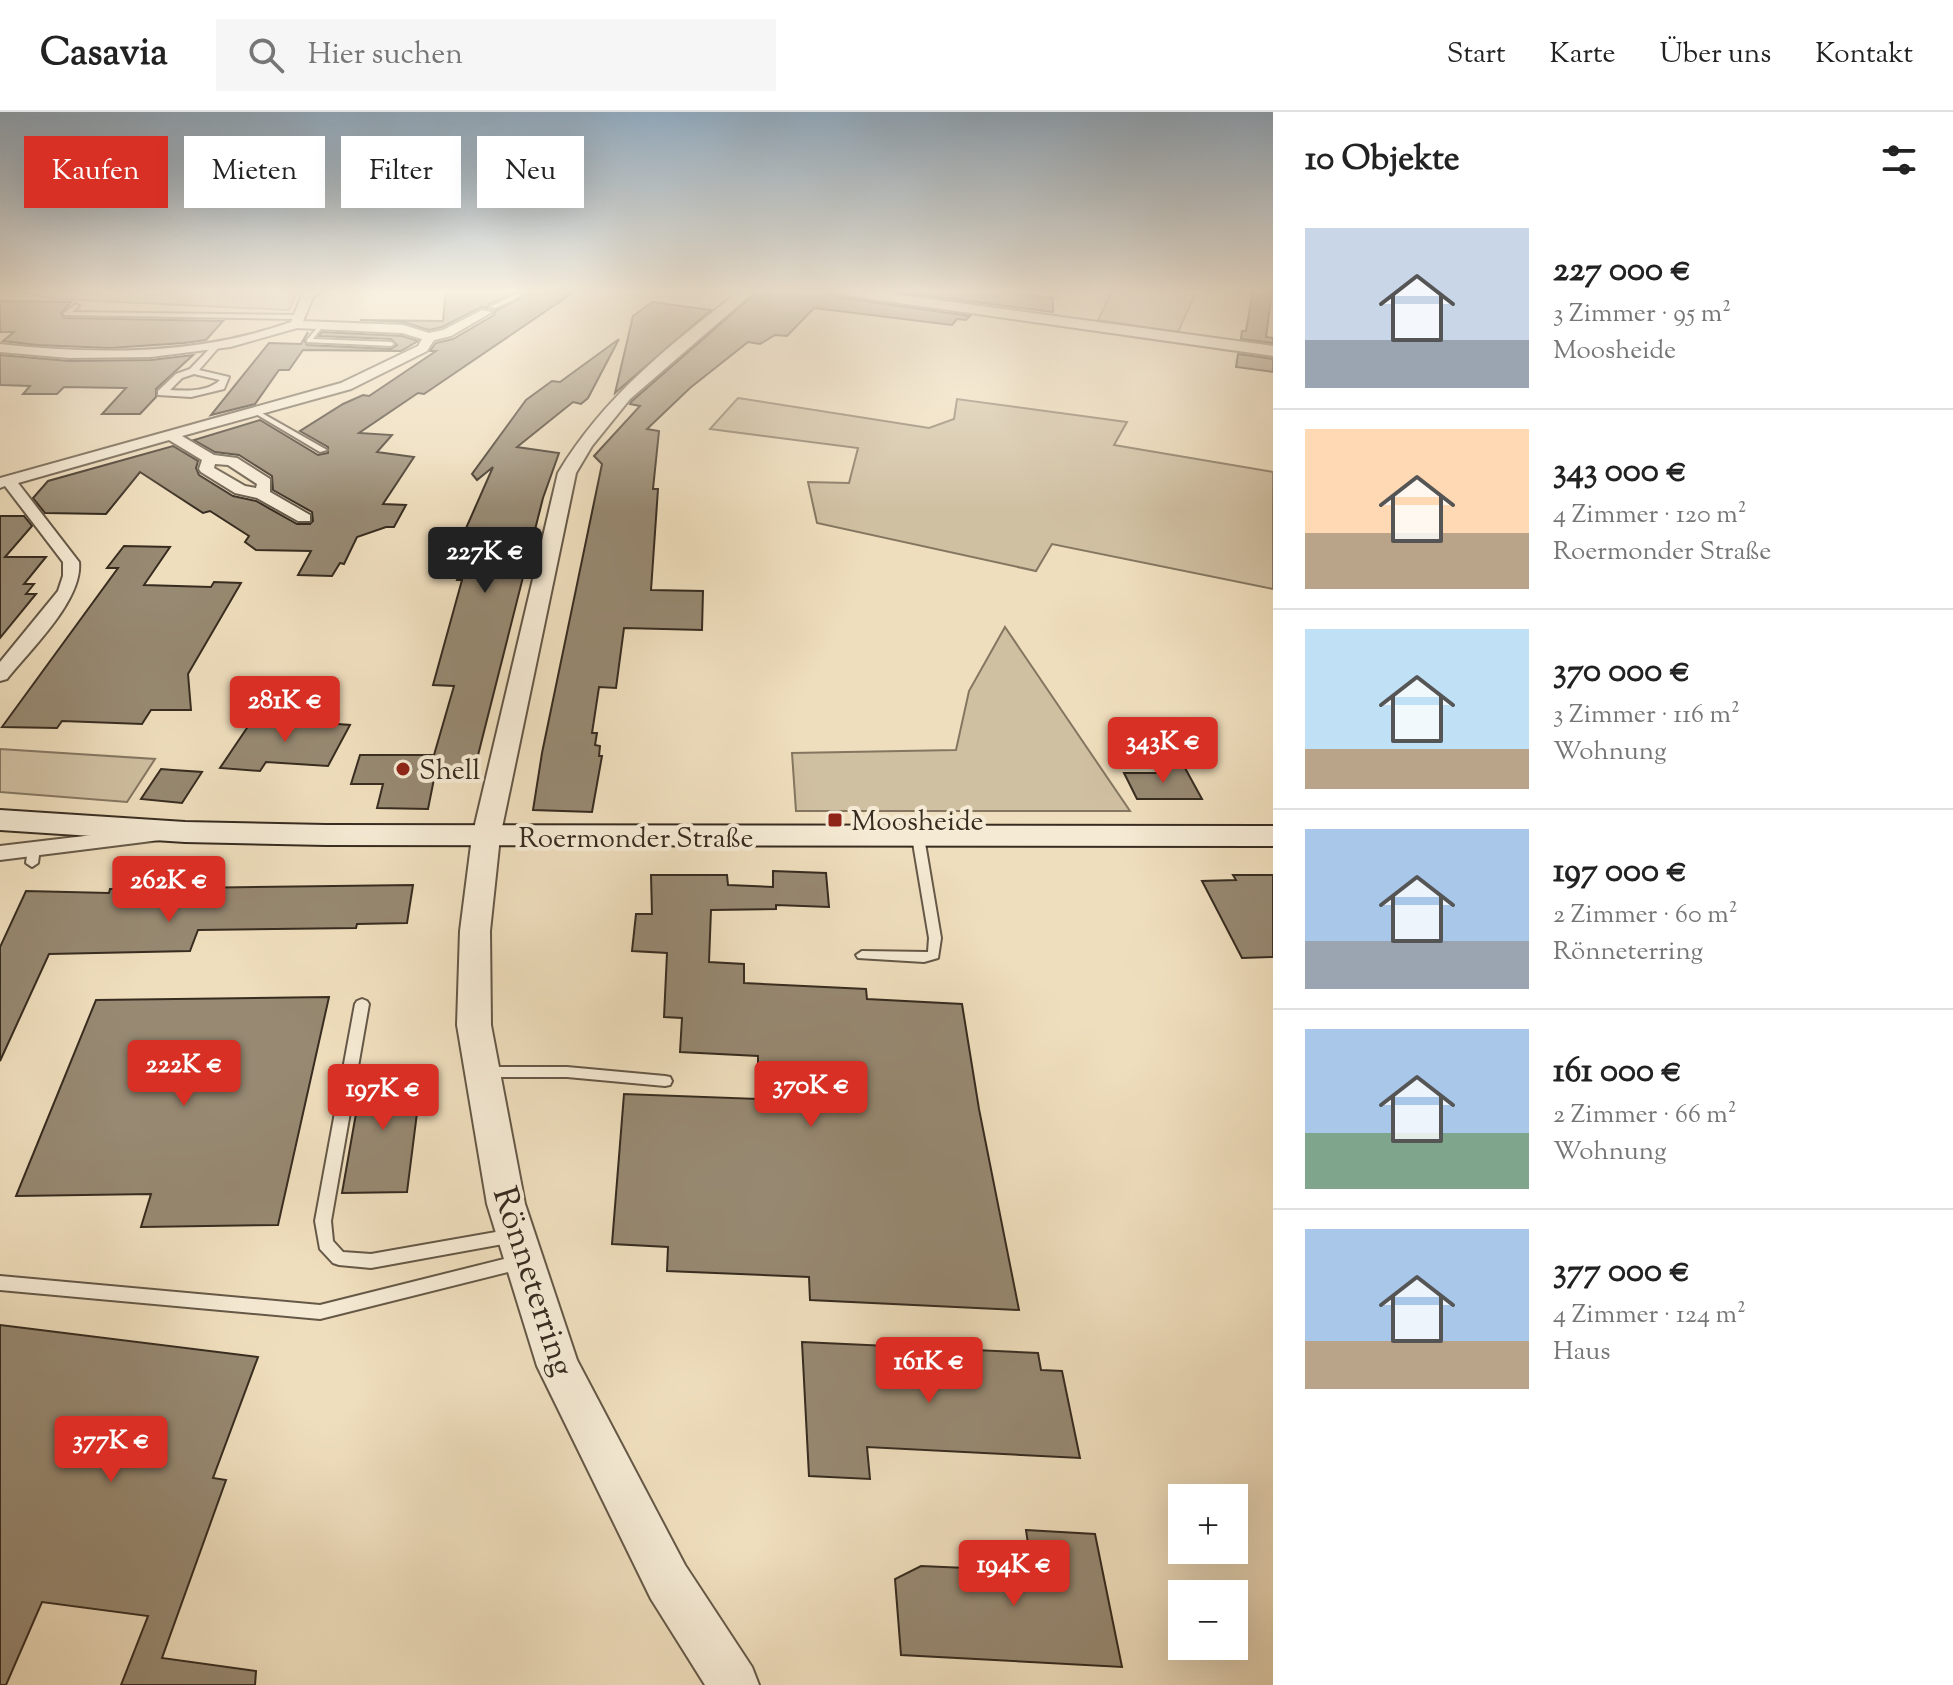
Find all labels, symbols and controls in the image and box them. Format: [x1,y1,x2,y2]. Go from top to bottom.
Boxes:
search box [216,19,776,91]
text: Casavia [40,28,168,82]
icon: search [244,33,288,77]
text: Hier suchen [308,34,463,77]
text: Start [1447,35,1506,75]
text: Karte [1550,35,1616,75]
text: Über uns [1660,35,1771,75]
text: Kontakt [1815,35,1913,75]
chip: Kaufen [24,136,168,208]
chip: Mieten [184,136,325,208]
chip: Filter [341,136,461,208]
chip: Neu [477,136,584,208]
text: 10 Objekte [1305,136,1460,185]
icon: filters [1877,138,1921,182]
text: 227 000 € [1553,247,1691,296]
icon: home [1369,260,1465,356]
text: 3 Zimmer · 95 m² [1553,296,1731,333]
text: Moosheide [1553,333,1676,370]
text: 343 000 € [1553,448,1687,497]
icon: home [1369,461,1465,557]
text: 4 Zimmer · 120 m² [1553,497,1746,534]
pin: 227K € [420,527,550,595]
text: 227K € [446,534,524,571]
text: Roermonder Straße [1553,534,1771,571]
text: 370 000 € [1553,648,1690,697]
icon: home [1369,661,1465,757]
pin: 281K € [220,676,350,744]
text: 281K € [248,683,322,720]
text: 3 Zimmer · 116 m² [1553,697,1740,734]
pin: 343K € [1098,717,1228,785]
text: 343K € [1126,724,1200,761]
text: Wohnung [1553,734,1667,771]
place label: Shell [419,752,481,792]
marker: Shell [394,760,412,778]
place label: Moosheide [851,803,984,843]
marker: Moosheide [826,811,844,829]
street label: Roermonder Straße [518,820,754,860]
text: 197 000 € [1553,848,1687,897]
pin: 262K € [104,856,234,924]
icon: home [1369,861,1465,957]
text: 262K € [130,863,208,900]
text: 2 Zimmer · 60 m² [1553,897,1737,934]
text: Rönneterring [1553,934,1703,971]
pin: 222K € [119,1040,249,1108]
text: 222K € [146,1047,222,1084]
text: 161 000 € [1553,1048,1682,1097]
pin: 370K € [746,1061,876,1129]
icon: home [1369,1061,1465,1157]
pin: 197K € [318,1064,448,1132]
text: 370K € [772,1068,850,1105]
text: 197K € [346,1071,420,1108]
text: 2 Zimmer · 66 m² [1553,1097,1737,1134]
text: Wohnung [1553,1134,1667,1171]
street label: Rönneterring [478,1181,585,1383]
text: 377 000 € [1553,1248,1690,1297]
icon: home [1369,1261,1465,1357]
text: 4 Zimmer · 124 m² [1553,1297,1746,1334]
text: Haus [1553,1334,1610,1371]
pin: 161K € [864,1337,994,1405]
text: 161K € [894,1344,964,1381]
pin: 377K € [46,1416,176,1484]
text: 377K € [73,1423,149,1460]
map controls [1168,1484,1248,1660]
button: + [1168,1484,1248,1564]
pin: 194K € [949,1540,1079,1608]
text: 194K € [977,1547,1051,1584]
button: − [1168,1580,1248,1660]

